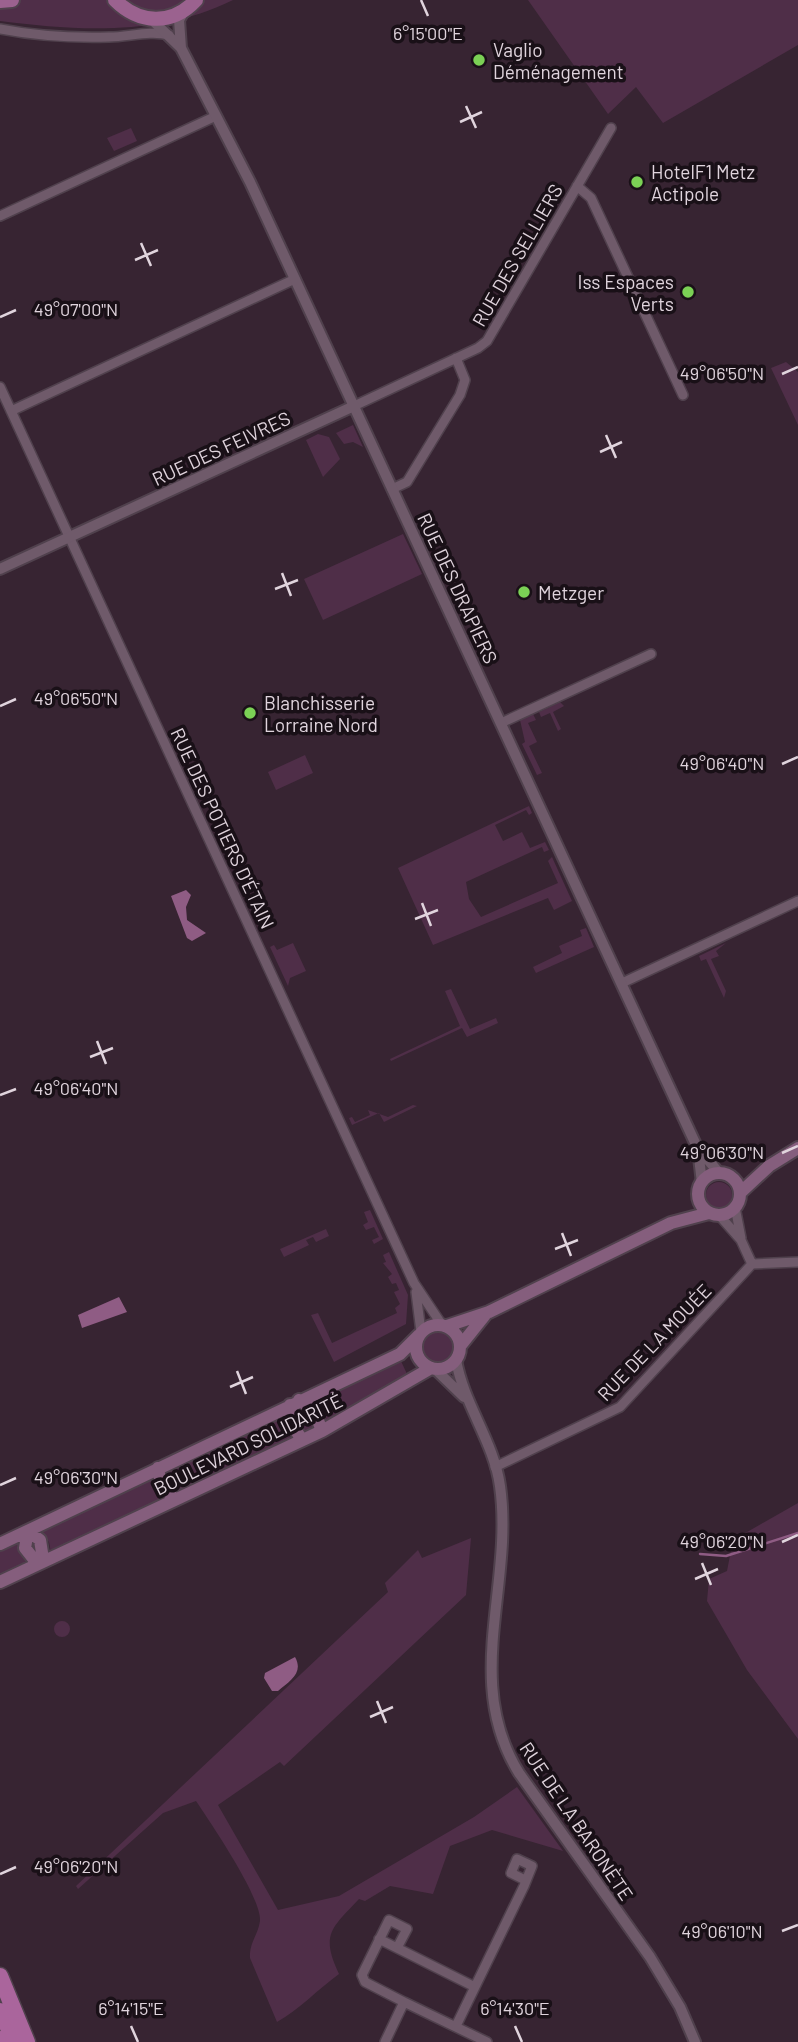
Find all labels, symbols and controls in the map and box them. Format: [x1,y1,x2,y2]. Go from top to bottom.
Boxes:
text: 6°15'00"E [393,22,463,44]
place label: Vaglio Déménagement [493,38,624,83]
marker: Vaglio Déménagement [471,52,487,68]
place label: HotelF1 Metz Actipole [651,160,755,205]
marker: HotelF1 Metz Actipole [629,174,645,190]
street label: RUE DES SELLIERS [467,180,567,330]
place label: Iss Espaces Verts [578,270,674,315]
marker: Iss Espaces Verts [680,284,696,300]
text: 49°07'00"N [34,298,118,320]
text: 49°06'50"N [680,362,764,384]
street label: RUE DES FEIVRES [148,406,294,490]
street label: RUE DES DRAPIERS [413,509,503,667]
place label: Metzger [538,581,604,604]
marker: Metzger [516,584,532,600]
text: 49°06'50"N [34,687,118,709]
place label: Blanchisserie Lorraine Nord [264,691,378,736]
marker: Blanchisserie Lorraine Nord [242,705,258,721]
street label: RUE DES POTIERS D'ÉTAIN [166,724,280,932]
text: 49°06'40"N [680,752,764,774]
text: 49°06'40"N [34,1077,118,1099]
text: 49°06'30"N [680,1141,764,1163]
street label: RUE DE LA MOUÉE [592,1279,716,1405]
street label: BOULEVARD SOLIDARITÉ [150,1388,346,1500]
text: 49°06'30"N [34,1466,118,1488]
text: 49°06'20"N [680,1530,764,1552]
street label: RUE DE LA BARONÈTE [515,1737,639,1905]
text: 49°06'20"N [34,1855,118,1877]
text: 49°06'10"N [681,1920,763,1942]
text: 6°14'15"E [98,1997,164,2019]
text: 6°14'30"E [480,1997,550,2019]

